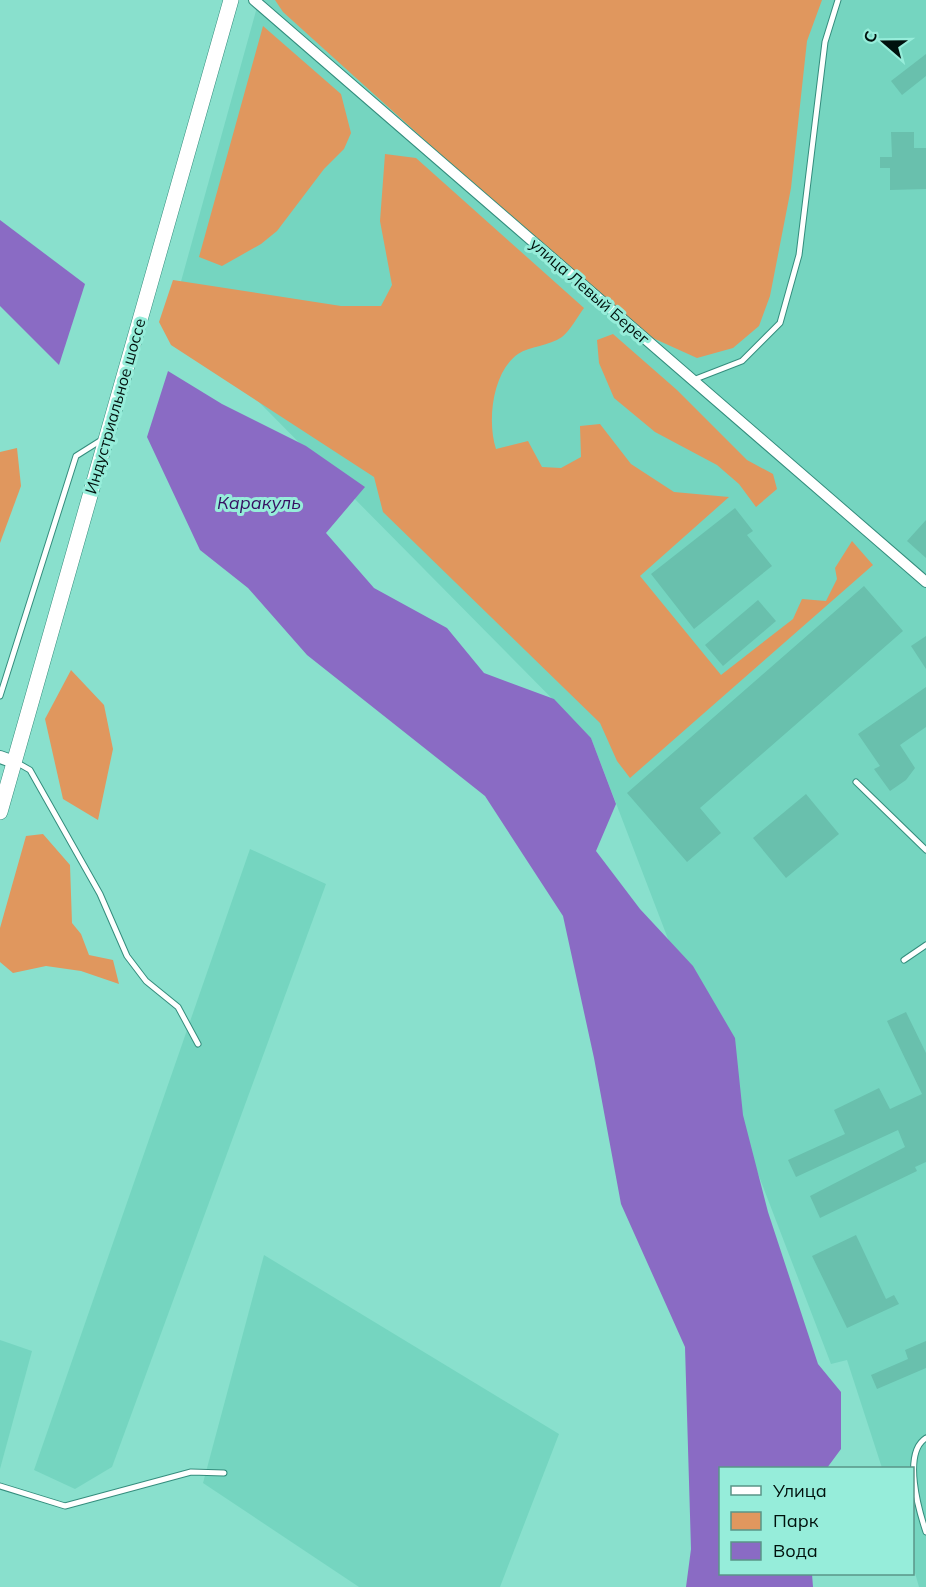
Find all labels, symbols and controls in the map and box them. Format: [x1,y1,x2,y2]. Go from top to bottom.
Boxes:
north arrow [854,12,914,72]
text: С [859,28,881,45]
street label: улица Левый Берег [526,234,654,348]
street label: Индустриальное шоссе [80,316,150,496]
water label: Каракуль [217,491,301,514]
legend [719,1467,914,1575]
text: Улица [772,1479,827,1502]
text: Парк [773,1509,819,1532]
text: Вода [773,1539,818,1562]

